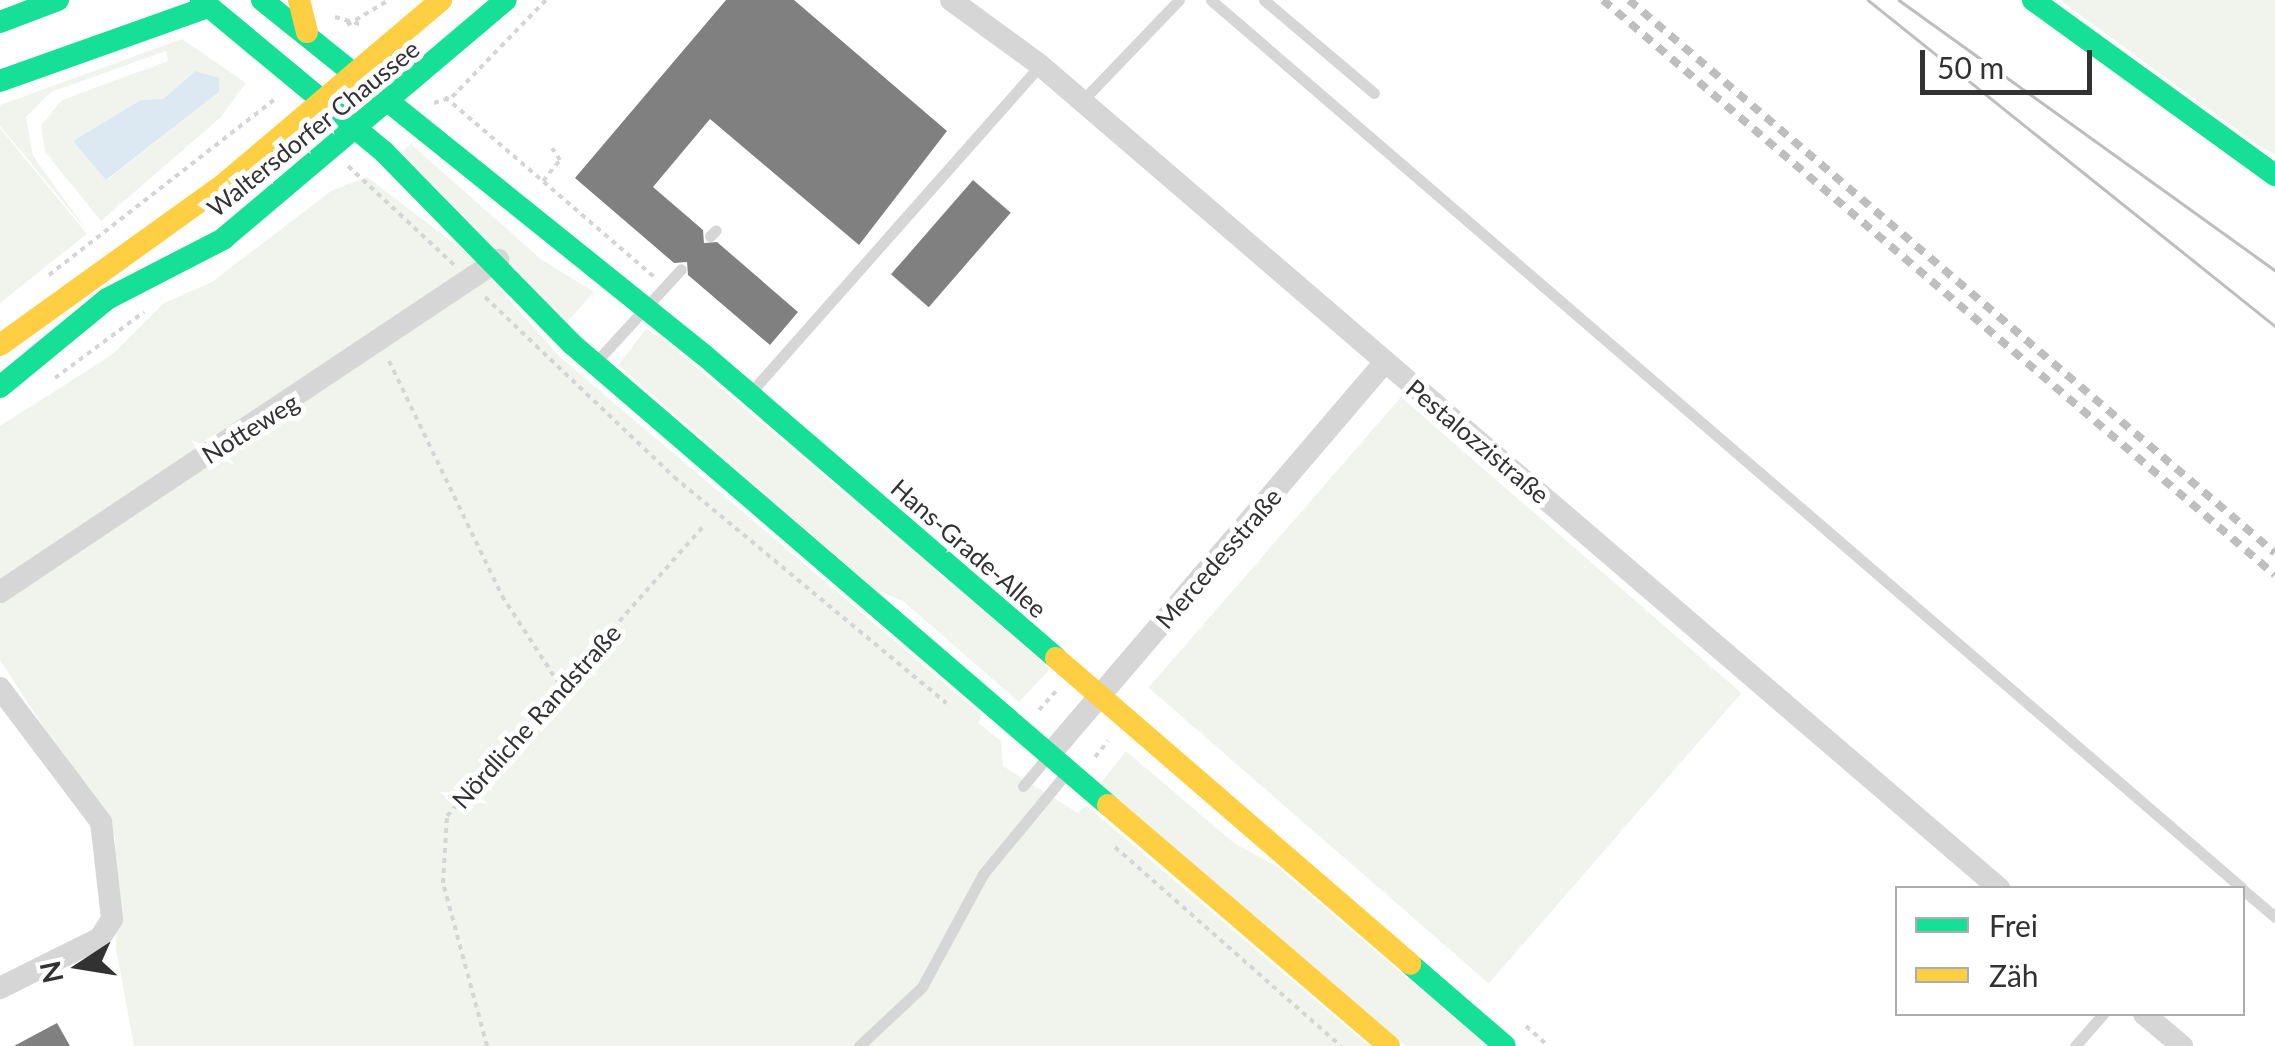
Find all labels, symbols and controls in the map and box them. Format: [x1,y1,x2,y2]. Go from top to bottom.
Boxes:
scale bar [1925,30,2098,92]
street label: Waltersdorfer Chaussee [201,33,425,223]
text: 50 m [1937,49,2004,85]
street label: Pestalozzistraße [1401,373,1555,509]
street label: Notteweg [196,387,304,469]
street label: Hans-Grade-Allee [885,472,1053,624]
street label: Mercedesstraße [1149,482,1287,634]
street label: Nördliche Randstraße [445,618,627,814]
legend [1895,886,2245,1016]
text: Frei [1989,907,2038,943]
north arrow [30,916,130,1016]
text: Zäh [1989,957,2039,993]
text: N [32,958,70,986]

